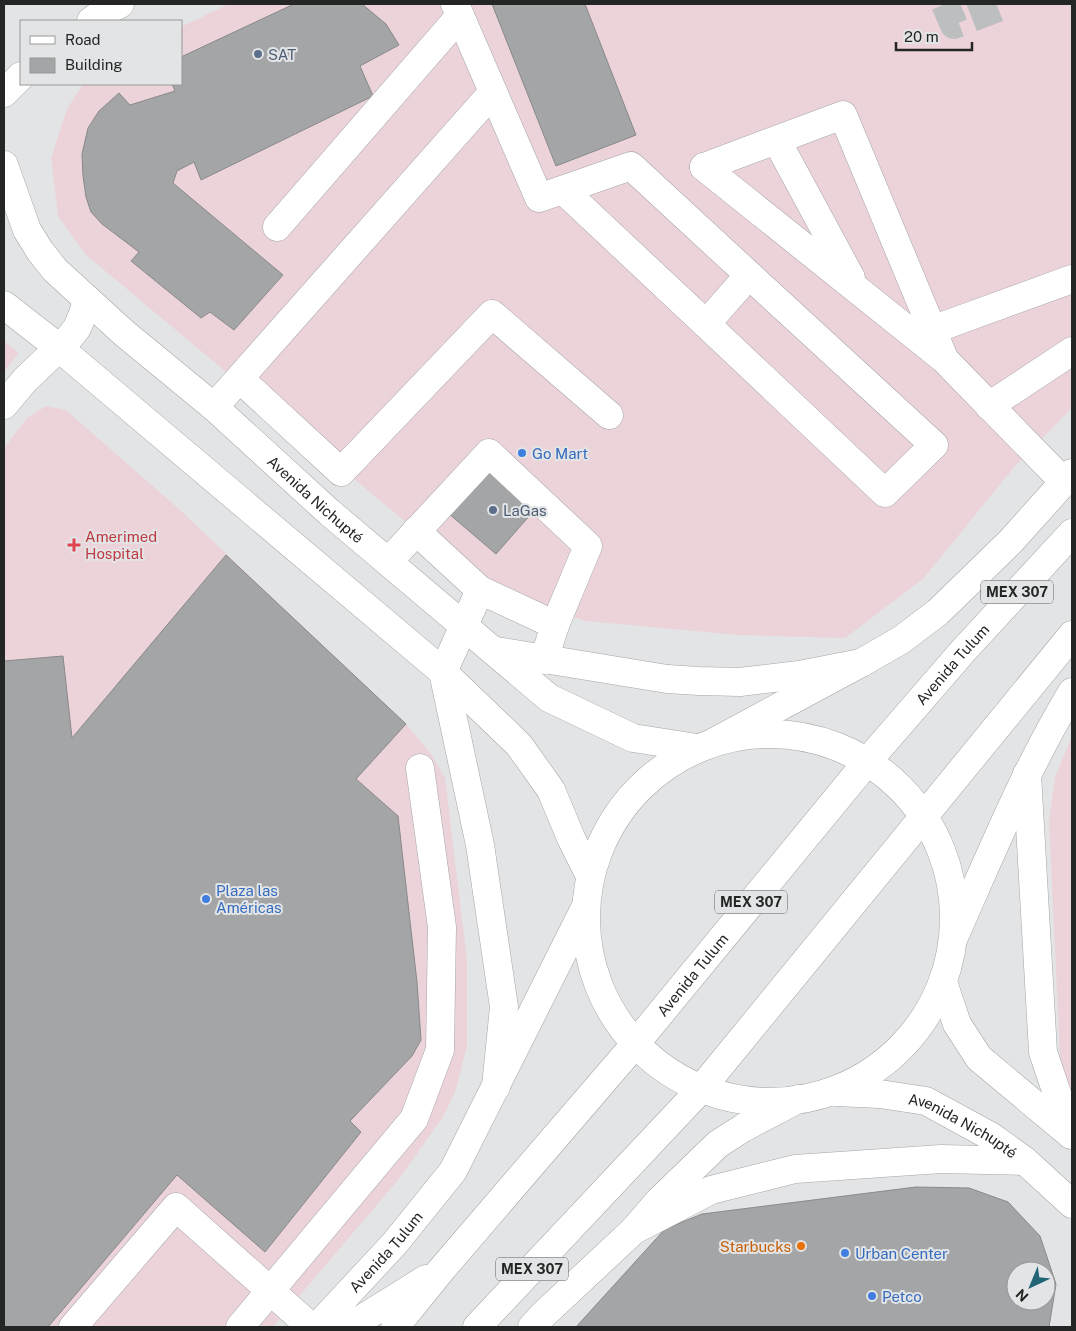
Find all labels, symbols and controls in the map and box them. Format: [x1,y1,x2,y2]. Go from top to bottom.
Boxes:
legend [20,20,182,85]
scale bar [896,20,972,52]
text: 20 m [904,28,939,45]
text: Road [65,31,101,48]
place label: SAT [268,46,296,63]
marker: SAT [252,48,264,60]
text: Building [65,56,123,73]
place label: Go Mart [532,445,588,462]
marker: Go Mart [516,447,528,459]
street label: Avenida Nichupté [264,452,367,546]
place label: LaGas [503,502,547,519]
marker: LaGas [487,504,499,516]
place label: Amerimed Hospital [85,528,157,562]
marker: Amerimed Hospital [67,538,81,552]
road number: MEX 307 [981,580,1053,604]
street label: Avenida Tulum [912,620,992,708]
place label: Plaza las Américas [216,882,282,916]
road number: MEX 307 [715,890,787,914]
marker: Plaza las Américas [200,893,212,905]
street label: Avenida Tulum [653,930,731,1019]
street label: Avenida Nichupté [907,1090,1021,1161]
street label: Avenida Tulum [345,1208,426,1295]
place label: Starbucks [720,1238,791,1255]
marker: Starbucks [795,1240,807,1252]
place label: Urban Center [855,1245,948,1262]
marker: Urban Center [839,1247,851,1259]
road number: MEX 307 [496,1258,568,1280]
north arrow [1006,1261,1056,1311]
text: N [1012,1286,1031,1305]
place label: Petco [882,1288,922,1305]
marker: Petco [866,1290,878,1302]

